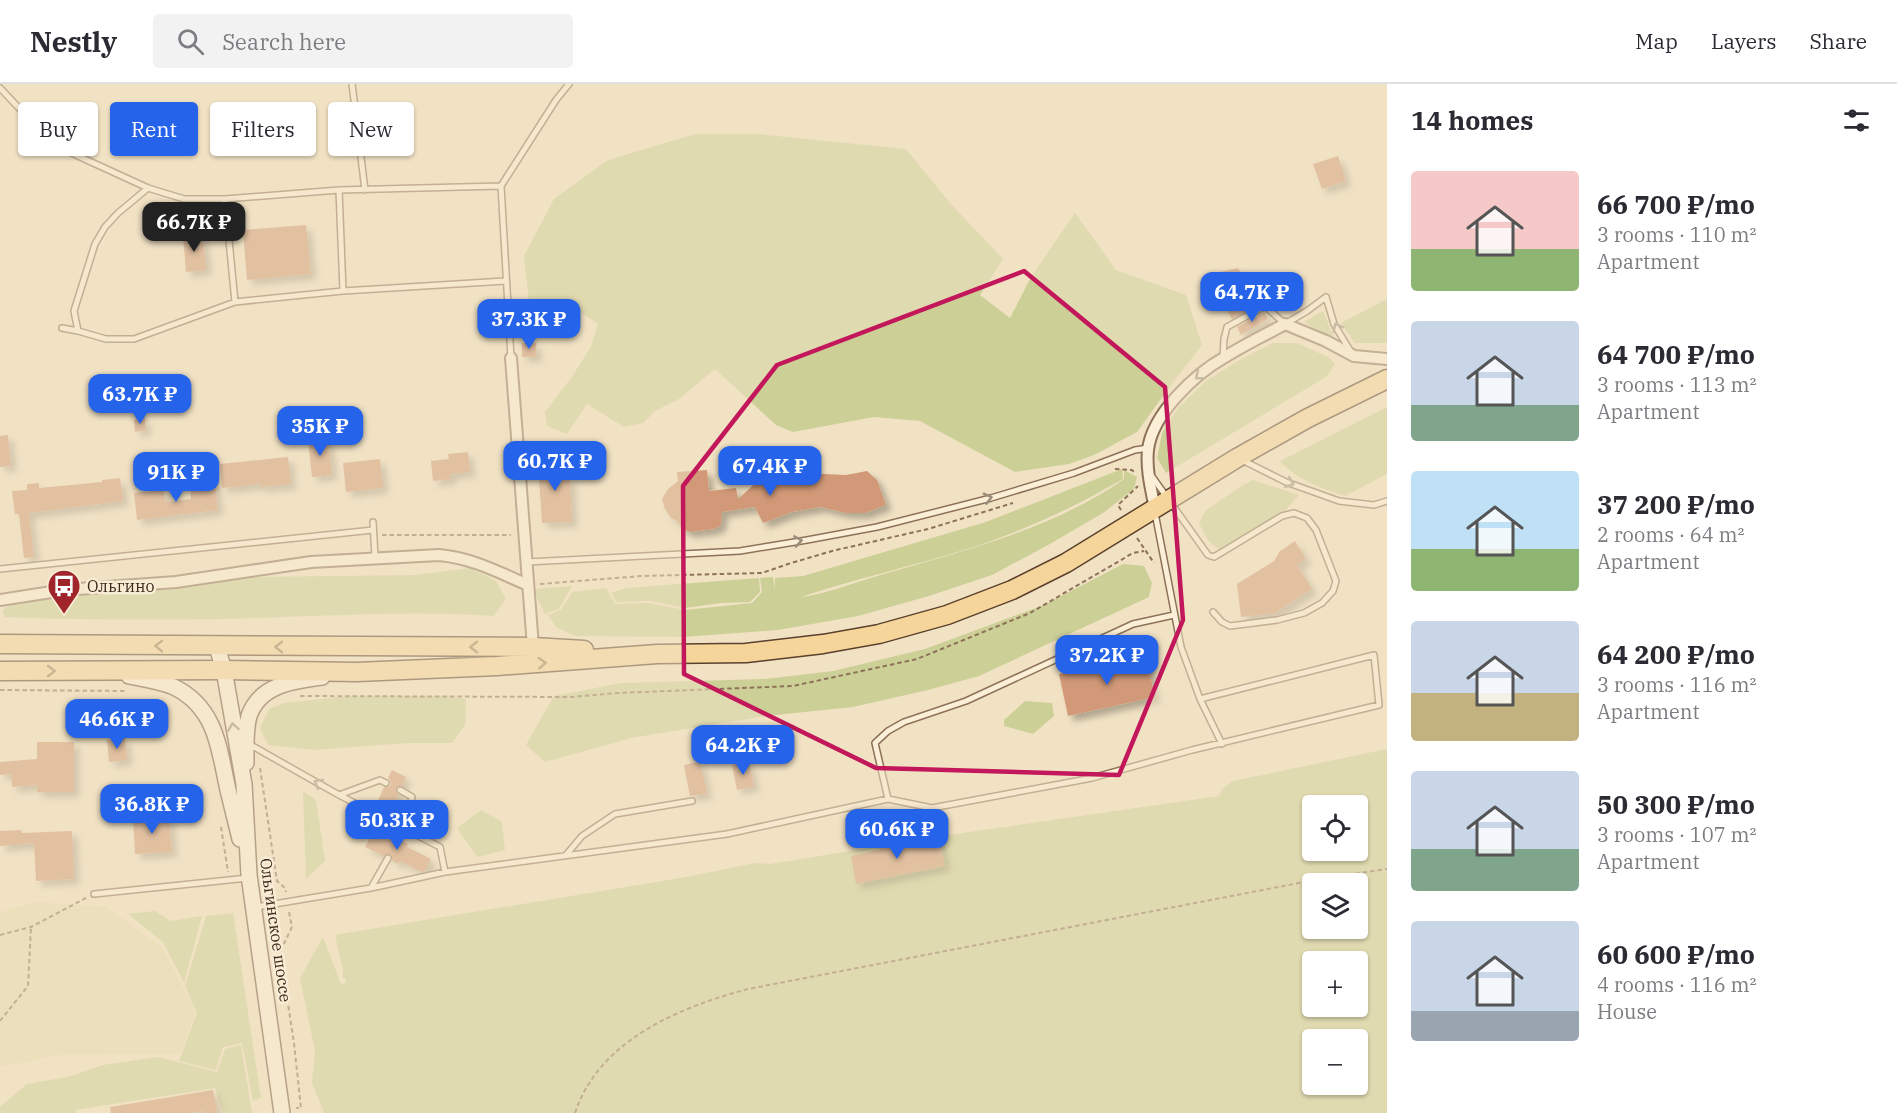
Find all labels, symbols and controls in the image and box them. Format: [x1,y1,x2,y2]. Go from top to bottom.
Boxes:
search box [153,14,573,68]
text: Nestly [30,23,117,60]
icon: search [174,25,207,58]
text: Search here [222,27,346,56]
text: Map [1635,27,1678,55]
text: Layers [1711,27,1777,55]
text: Share [1810,27,1867,55]
chip: Buy [18,102,98,156]
chip: Rent [110,102,198,156]
chip: Filters [210,102,316,156]
chip: New [328,102,414,156]
text: 14 homes [1411,103,1533,137]
icon: filters [1840,104,1873,137]
text: 66 700 ₽/mo [1597,187,1755,221]
icon: home [1459,195,1531,267]
pin: 66.7K ₽ [139,202,249,253]
text: 66.7K ₽ [156,208,232,235]
text: 3 rooms · 110 m² [1597,221,1756,248]
text: Apartment [1597,248,1700,275]
pin: 64.7K ₽ [1197,272,1307,323]
text: 64.7K ₽ [1214,278,1290,305]
pin: 37.3K ₽ [474,299,584,350]
text: 37.3K ₽ [491,305,567,332]
one-way arrow [1333,323,1345,334]
text: 64 700 ₽/mo [1597,337,1755,371]
icon: home [1459,345,1531,417]
one-way arrow [1195,369,1206,380]
text: 3 rooms · 113 m² [1597,371,1756,398]
pin: 63.7K ₽ [85,374,195,425]
text: 63.7K ₽ [102,380,178,407]
text: Apartment [1597,398,1700,425]
pin: 35K ₽ [278,406,362,457]
text: 35K ₽ [291,412,349,439]
pin: 60.7K ₽ [500,441,610,492]
pin: 67.4K ₽ [715,446,825,497]
text: 60.7K ₽ [517,447,593,474]
pin: 91K ₽ [134,452,218,503]
text: 67.4K ₽ [732,452,808,479]
text: 91K ₽ [147,458,205,485]
one-way arrow [1284,476,1295,488]
text: 37 200 ₽/mo [1597,487,1755,521]
one-way arrow [983,493,993,506]
icon: home [1459,495,1531,567]
text: 2 rooms · 64 m² [1597,521,1744,548]
one-way arrow [793,536,802,548]
text: Apartment [1597,548,1700,575]
bus stop icon: Ольгино [46,568,82,615]
place label: Ольгино [87,576,155,596]
pin: 37.2K ₽ [1052,635,1162,686]
text: 64 200 ₽/mo [1597,637,1755,671]
one-way arrow [154,640,163,652]
one-way arrow [275,641,284,653]
one-way arrow [470,641,479,653]
text: 37.2K ₽ [1069,641,1145,668]
icon: home [1459,645,1531,717]
one-way arrow [537,657,546,670]
one-way arrow [47,665,56,677]
text: 3 rooms · 116 m² [1597,671,1756,698]
text: Apartment [1597,698,1700,725]
pin: 46.6K ₽ [62,699,172,750]
text: 46.6K ₽ [79,705,155,732]
one-way arrow [227,722,240,732]
pin: 64.2K ₽ [688,725,798,776]
text: 64.2K ₽ [705,731,781,758]
one-way arrow [314,779,324,790]
pin: 36.8K ₽ [97,784,207,835]
text: 50 300 ₽/mo [1597,787,1755,821]
text: 36.8K ₽ [114,790,190,817]
map controls [1302,795,1368,1095]
button: locate [1302,795,1368,861]
icon: home [1459,795,1531,867]
pin: 50.3K ₽ [342,800,452,851]
text: 50.3K ₽ [359,806,435,833]
pin: 60.6K ₽ [842,809,952,860]
text: 60.6K ₽ [859,815,935,842]
text: 3 rooms · 107 m² [1597,821,1756,848]
text: Apartment [1597,848,1700,875]
street label: Ольгинское шоссе [256,857,296,1003]
button: layers [1302,873,1368,939]
text: 60 600 ₽/mo [1597,937,1755,971]
icon: home [1459,945,1531,1017]
button: + [1302,951,1368,1017]
text: 4 rooms · 116 m² [1597,971,1756,998]
text: House [1597,998,1657,1025]
button: − [1302,1029,1368,1095]

